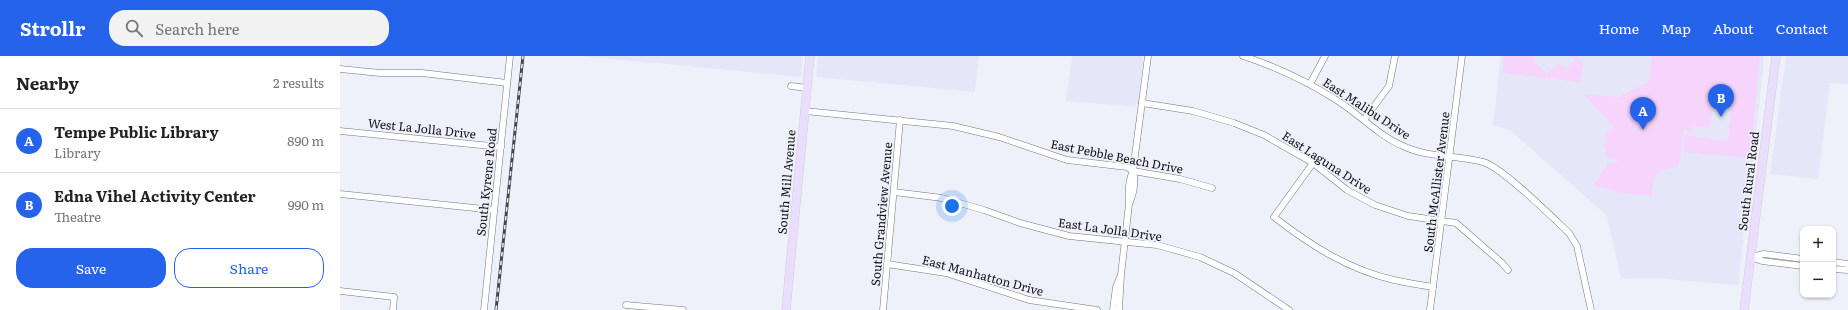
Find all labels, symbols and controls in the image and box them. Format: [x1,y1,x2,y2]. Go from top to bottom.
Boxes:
search box [109,10,389,46]
text: Strollr [20,14,85,42]
icon: search [123,17,145,39]
text: Search here [155,17,240,40]
text: Home [1599,18,1639,38]
text: Map [1661,18,1691,38]
text: About [1713,18,1754,38]
text: Contact [1776,18,1828,38]
text: Nearby [16,70,79,95]
text: 2 results [273,73,324,92]
street label: East Malibu Drive [1320,73,1414,143]
pin: B [1708,84,1734,117]
pin: A [1630,97,1656,130]
street label: South McAllister Avenue [1418,111,1454,253]
street label: West La Jolla Drive [367,113,477,143]
text: Tempe Public Library [54,120,219,143]
street label: South Kyrene Road [471,126,501,237]
street label: East Laguna Drive [1279,126,1375,198]
street label: South Mill Avenue [772,129,800,235]
street label: South Rural Road [1733,130,1763,232]
text: A [24,131,34,150]
text: 890 m [287,131,324,150]
street label: East Pebble Beach Drive [1049,134,1185,178]
street label: South Grandview Avenue [866,141,896,287]
text: Library [54,143,101,162]
text: Edna Vihel Activity Center [54,184,256,207]
text: B [25,195,33,214]
text: 990 m [288,195,324,214]
your location [942,196,962,216]
text: Theatre [54,207,101,226]
street label: East La Jolla Drive [1057,213,1163,245]
map controls [1800,226,1836,298]
button: + [1800,226,1836,262]
button: Save [16,248,166,288]
button: Share [174,248,324,288]
street label: East Manhatton Drive [920,250,1046,300]
button: − [1800,262,1836,298]

